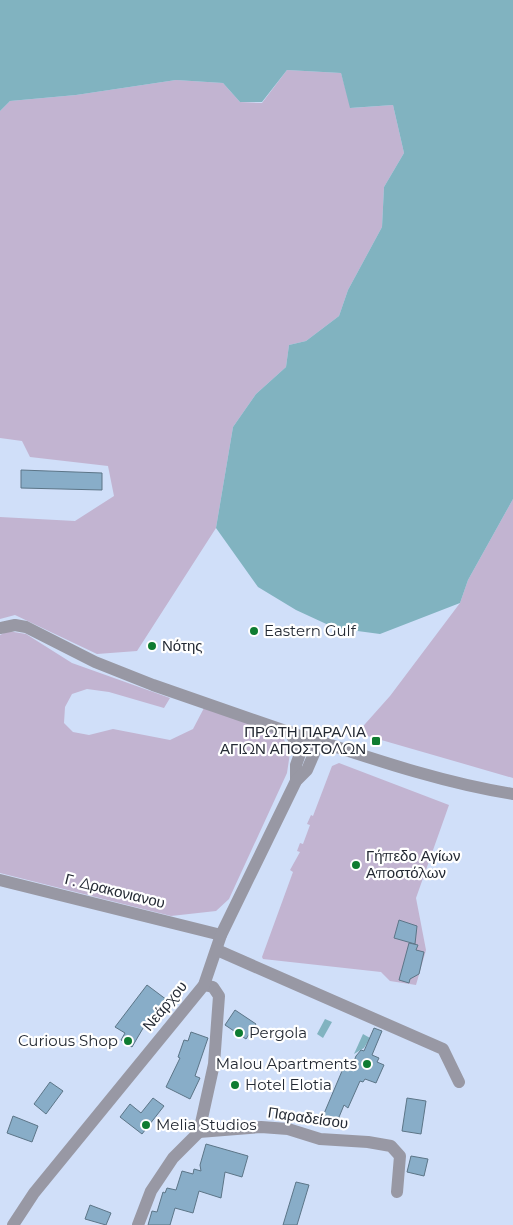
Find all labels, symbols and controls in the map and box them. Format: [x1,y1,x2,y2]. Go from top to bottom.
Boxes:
place label: Eastern Gulf [264,621,357,640]
marker: Eastern Gulf [248,625,260,637]
place label: Νότης [162,636,202,655]
marker: Νότης [146,640,158,652]
place label: ΠΡΩΤΗ ΠΑΡΑΛΙΑ ΑΓΙΩΝ ΑΠΟΣΤΟΛΩΝ [220,722,366,758]
marker: ΠΡΩΤΗ ΠΑΡΑΛΙΑ ΑΓΙΩΝ ΑΠΟΣΤΟΛΩΝ [370,735,382,747]
place label: Γήπεδο Αγίων Αποστόλων [366,846,461,882]
marker: Γήπεδο Αγίων Αποστόλων [350,859,362,871]
street label: Γ. Δρακονιανου [63,869,167,912]
street label: Νεάρχου [138,977,191,1034]
place label: Pergola [249,1023,307,1042]
marker: Pergola [233,1027,245,1039]
place label: Curious Shop [18,1031,118,1050]
marker: Curious Shop [122,1035,134,1047]
place label: Malou Apartments [216,1054,357,1073]
marker: Malou Apartments [361,1058,373,1070]
place label: Hotel Elotia [245,1075,332,1094]
marker: Hotel Elotia [229,1079,241,1091]
street label: Παραδείσου [267,1102,349,1133]
place label: Melia Studios [156,1115,257,1134]
marker: Melia Studios [140,1119,152,1131]

